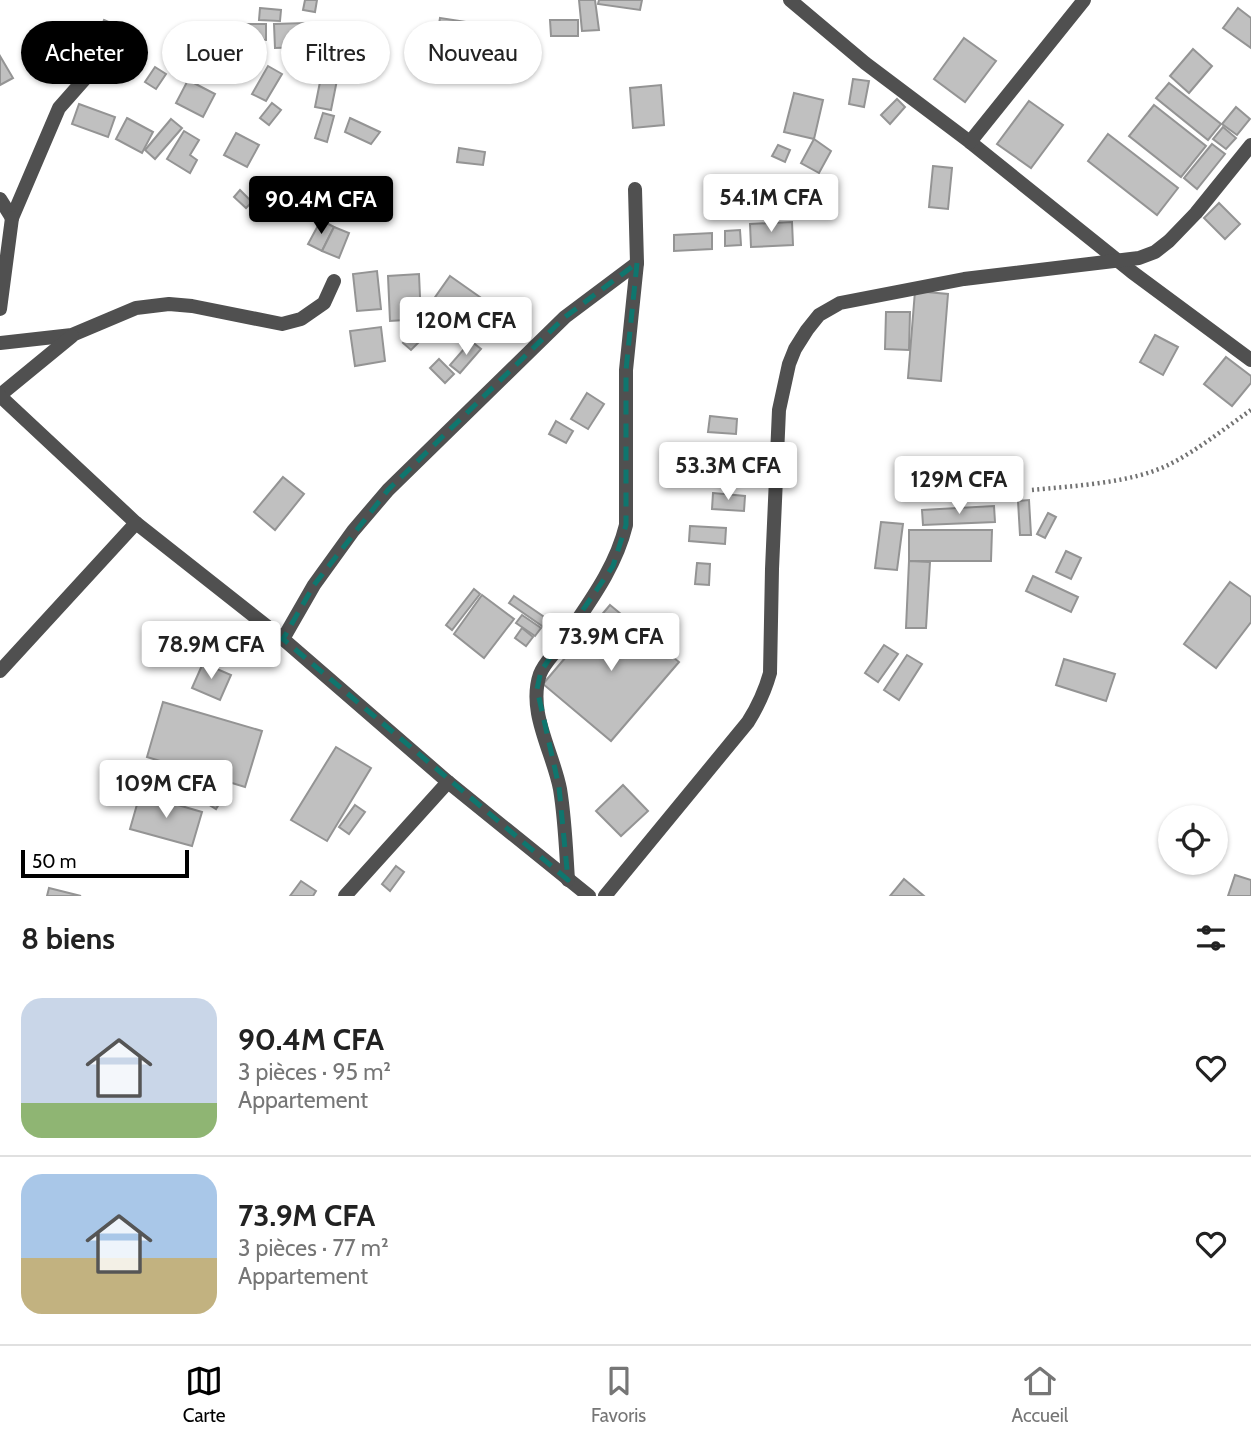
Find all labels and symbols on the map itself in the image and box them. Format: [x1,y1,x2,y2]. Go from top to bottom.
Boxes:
pin: 54.1M CFA [691,174,851,234]
pin: 90.4M CFA [241,176,401,236]
pin: 120M CFA [394,298,538,357]
pin: 53.3M CFA [648,442,808,502]
pin: 129M CFA [887,456,1031,516]
pin: 73.9M CFA [531,614,691,673]
pin: 78.9M CFA [131,622,291,681]
pin: 109M CFA [94,760,238,820]
scale bar [21,847,189,879]

